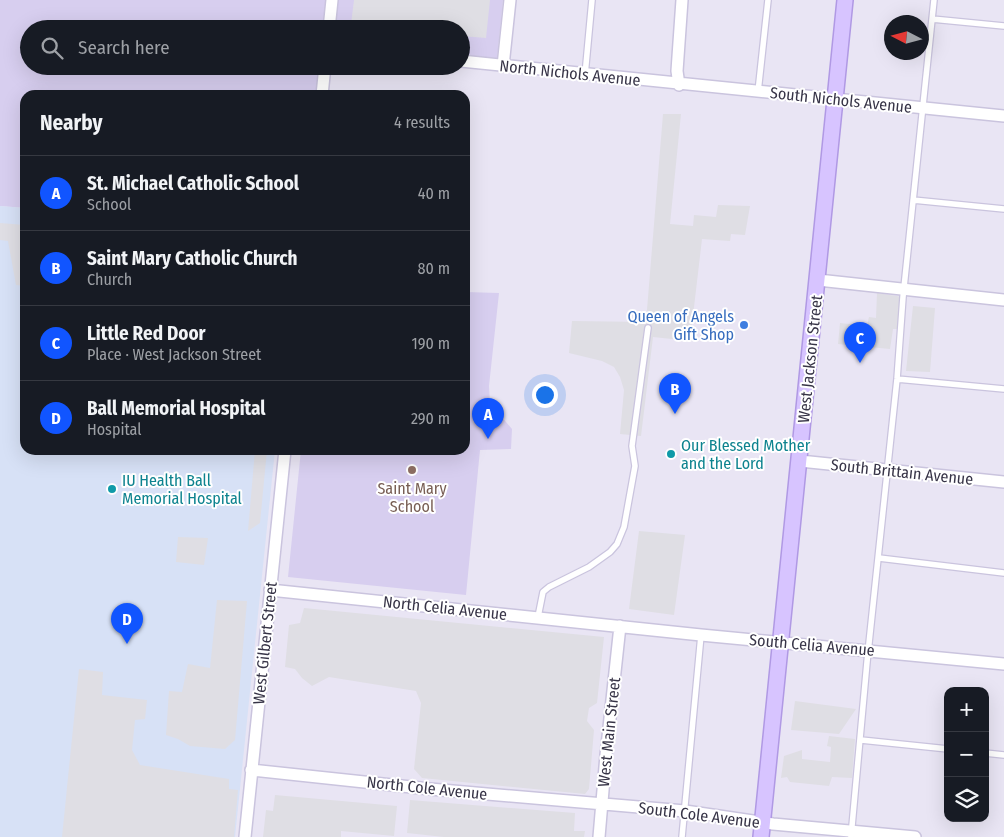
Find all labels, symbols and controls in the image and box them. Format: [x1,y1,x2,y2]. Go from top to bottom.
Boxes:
north arrow [884,15,929,60]
search box [20,20,470,75]
icon: search [38,34,66,62]
text: Search here [78,36,170,59]
street label: North Nichols Avenue [499,56,641,90]
street label: South Nichols Avenue [769,83,913,117]
text: Nearby [40,110,102,136]
text: 4 results [394,113,450,132]
text: St. Michael Catholic School [87,172,299,195]
text: A [52,184,60,203]
text: 40 m [418,184,450,203]
text: School [87,195,131,214]
text: Saint Mary Catholic Church [87,247,297,270]
text: B [52,259,60,278]
text: 80 m [418,259,450,278]
text: Church [87,270,132,289]
street label: West Jackson Street [794,293,826,424]
place label: Queen of Angels Gift Shop [627,307,734,344]
marker: Queen of Angels Gift Shop [738,319,750,331]
text: Little Red Door [87,322,206,345]
pin: C [844,322,876,363]
text: C [52,334,60,353]
text: 190 m [412,334,450,353]
text: Place · West Jackson Street [87,345,261,364]
pin: B [659,373,691,414]
your location [532,382,558,408]
text: Ball Memorial Hospital [87,397,266,420]
pin: A [472,398,504,439]
text: D [51,409,61,428]
text: 290 m [411,409,450,428]
text: Hospital [87,420,142,439]
place label: Our Blessed Mother and the Lord [681,436,811,473]
marker: Our Blessed Mother and the Lord [665,448,677,460]
street label: South Brittain Avenue [830,455,974,489]
marker: Saint Mary School [406,464,418,476]
place label: IU Health Ball Memorial Hospital [122,471,242,508]
place label: Saint Mary School [377,479,447,516]
marker: IU Health Ball Memorial Hospital [106,483,118,495]
street label: West Gilbert Street [249,580,281,705]
street label: North Celia Avenue [382,592,508,624]
pin: D [111,603,143,644]
street label: South Celia Avenue [749,630,876,660]
street label: West Main Street [594,675,624,788]
map controls [944,687,989,822]
button: + [944,687,989,732]
button: − [944,732,989,777]
street label: North Cole Avenue [366,772,488,804]
button: layers [944,777,989,822]
street label: South Cole Avenue [637,798,761,832]

